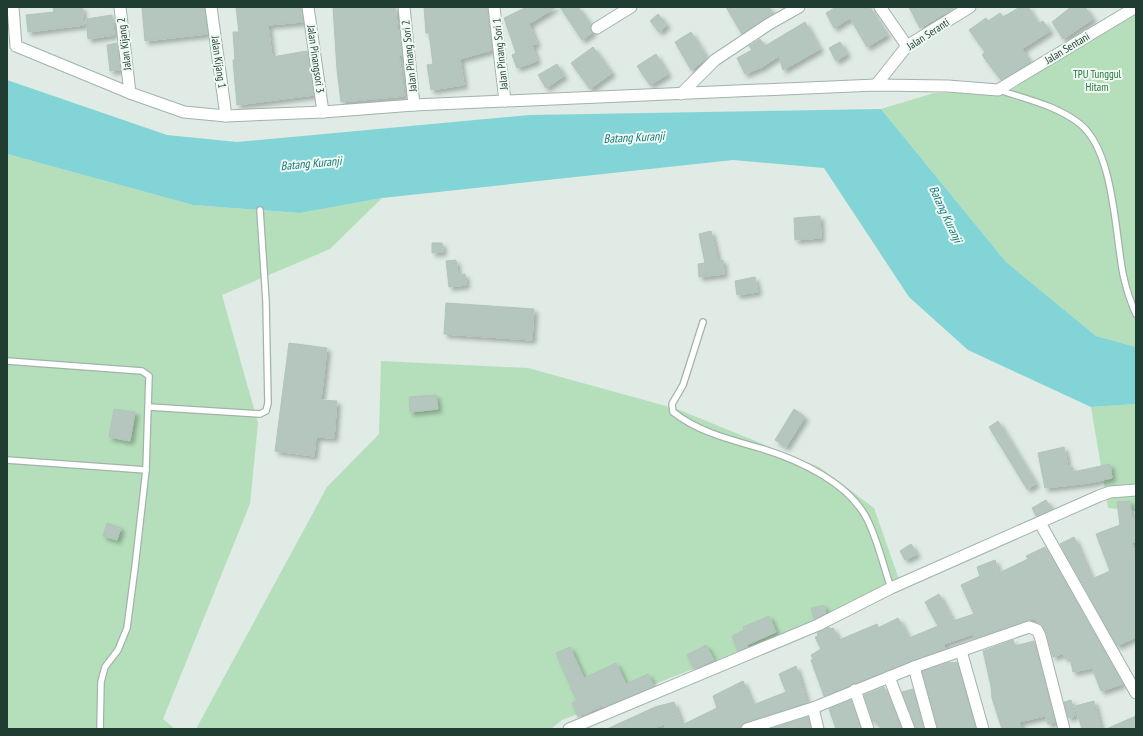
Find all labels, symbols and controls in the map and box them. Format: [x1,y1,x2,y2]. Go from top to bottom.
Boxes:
street label: Jalan Seranti [903,15,952,54]
street label: Jalan Kijang 2 [114,17,134,72]
street label: Jalan Pinang Sori 1 [489,18,511,91]
street label: Jalan Pinang Sori 2 [398,20,420,93]
street label: Jalan Pinangsori 3 [304,23,328,94]
street label: Jalan Sentani [1041,29,1092,67]
street label: Jalan Kijang 1 [208,34,230,89]
park label: TPU Tunggul Hitam [1073,67,1121,94]
water label: Batang Kuranji [603,128,666,146]
water label: Batang Kuranji [280,153,343,173]
water label: Batang Kuranji [926,183,966,246]

